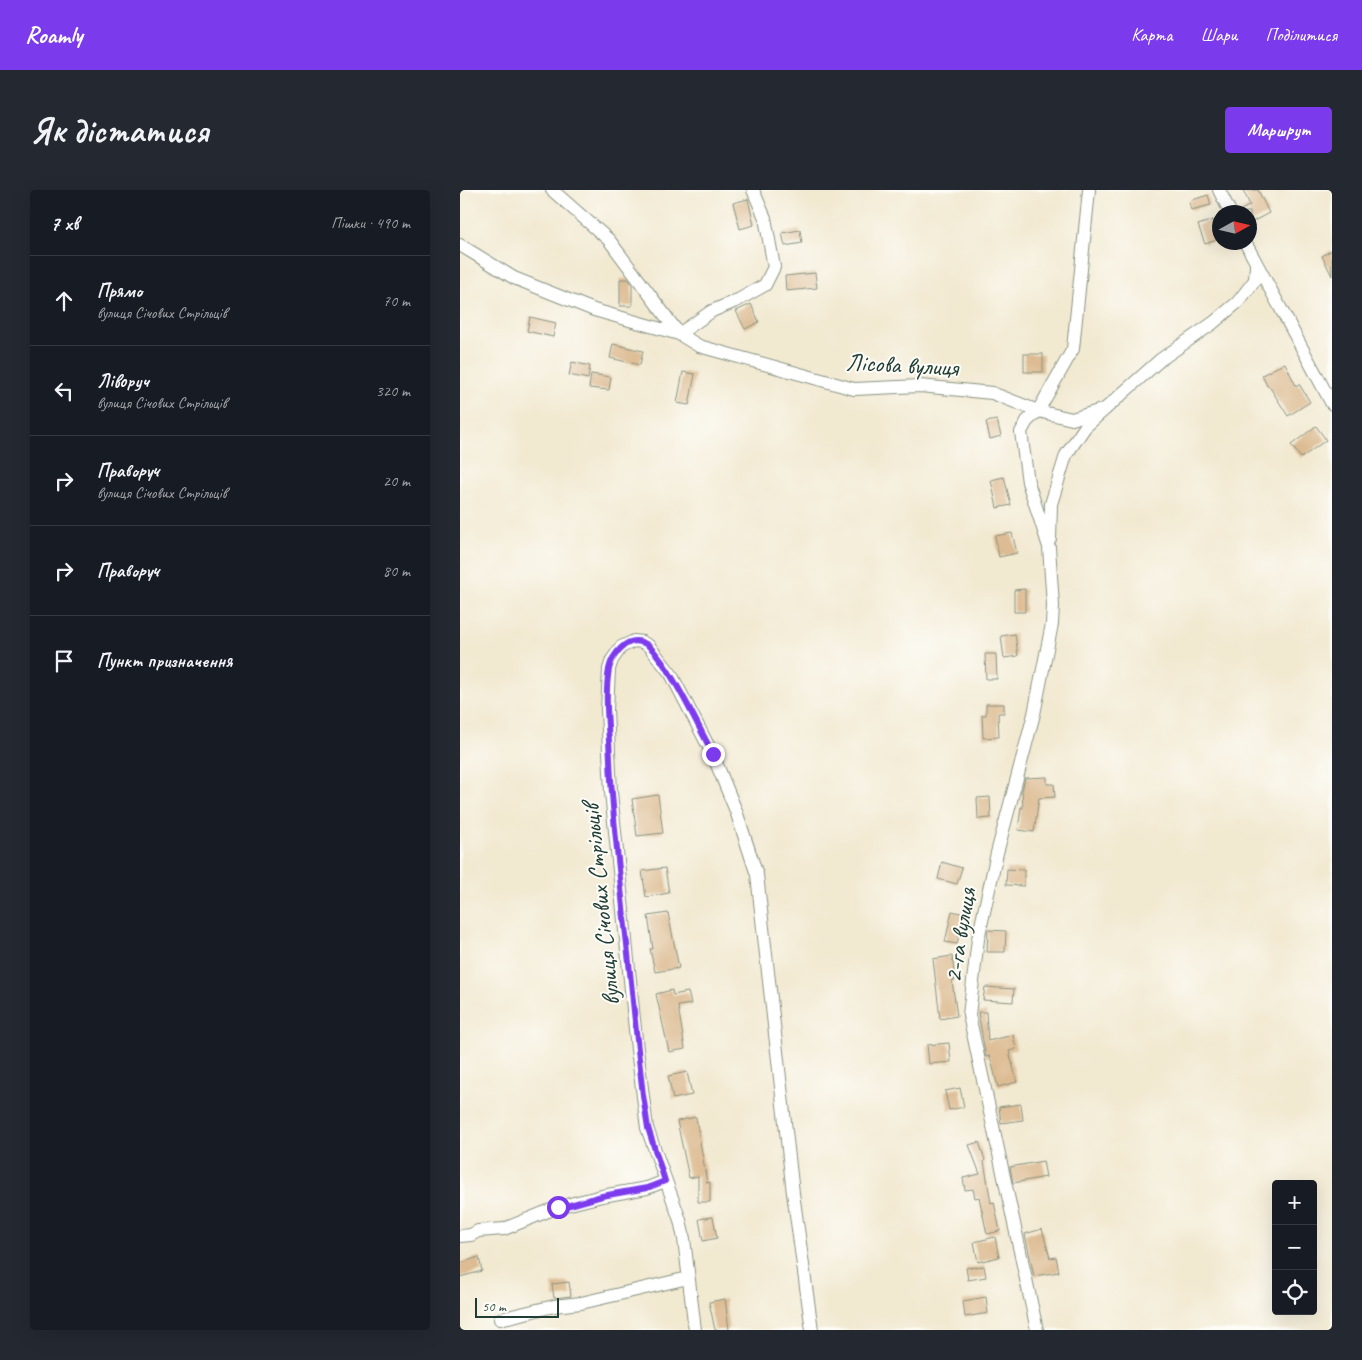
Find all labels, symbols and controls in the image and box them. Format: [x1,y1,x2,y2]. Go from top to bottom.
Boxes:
text: Roamly [25,20,82,50]
text: Карта [1131,24,1172,46]
text: Шари [1200,24,1237,46]
text: Поділитися [1265,24,1337,46]
button: Маршрут [1225,107,1332,153]
text: Як дістатися [30,108,208,153]
north arrow [1212,205,1257,250]
text: 7 хв [50,210,79,236]
text: Пішки · 490 m [331,213,410,233]
text: Прямо [97,279,142,303]
icon: ahead [50,287,78,315]
text: 70 m [383,291,410,311]
text: вулиця Січових Стрільців [97,303,227,323]
street label: Лісова вулиця [845,346,961,384]
text: Ліворуч [97,369,149,393]
icon: left [50,377,78,405]
text: 320 m [376,381,410,401]
text: вулиця Січових Стрільців [97,393,227,413]
text: Праворуч [97,459,159,483]
icon: right [50,467,78,495]
text: 20 m [383,471,410,491]
text: вулиця Січових Стрільців [97,483,227,503]
icon: right [50,557,78,585]
text: Праворуч [97,559,159,583]
text: 80 m [383,561,410,581]
icon: arrive [50,647,78,675]
text: Пункт призначення [97,649,232,673]
route end [702,743,725,766]
street label: вулиця Січових Стрільців [574,796,627,1007]
street label: 2-га вулиця [937,885,983,985]
map controls [1272,1180,1317,1315]
button: + [1272,1180,1317,1225]
route start [547,1196,570,1219]
button: − [1272,1225,1317,1270]
button: locate [1272,1270,1317,1315]
scale bar [475,1295,559,1318]
text: 50 m [482,1298,506,1315]

